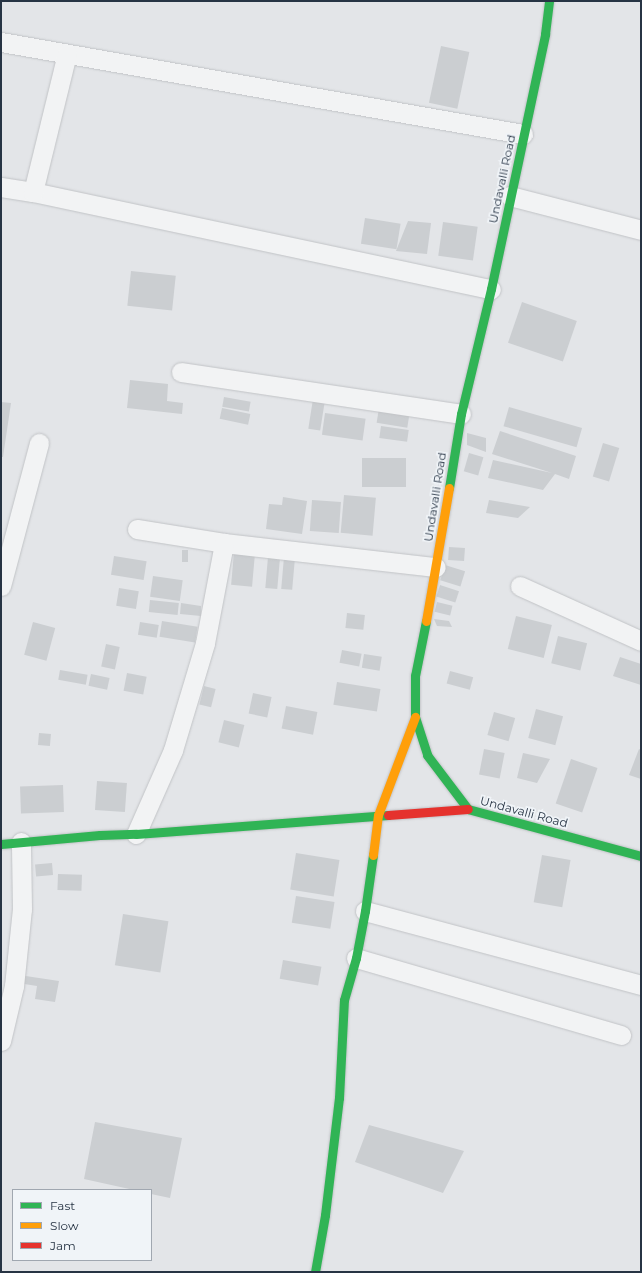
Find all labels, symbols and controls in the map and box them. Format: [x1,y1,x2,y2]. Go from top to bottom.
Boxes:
street label: Undavalli Road [486,133,518,225]
street label: Undavalli Road [421,451,449,543]
street label: Undavalli Road [479,793,569,831]
legend [12,1189,152,1261]
text: Fast [50,1198,75,1213]
text: Slow [50,1218,79,1233]
text: Jam [50,1238,76,1253]

